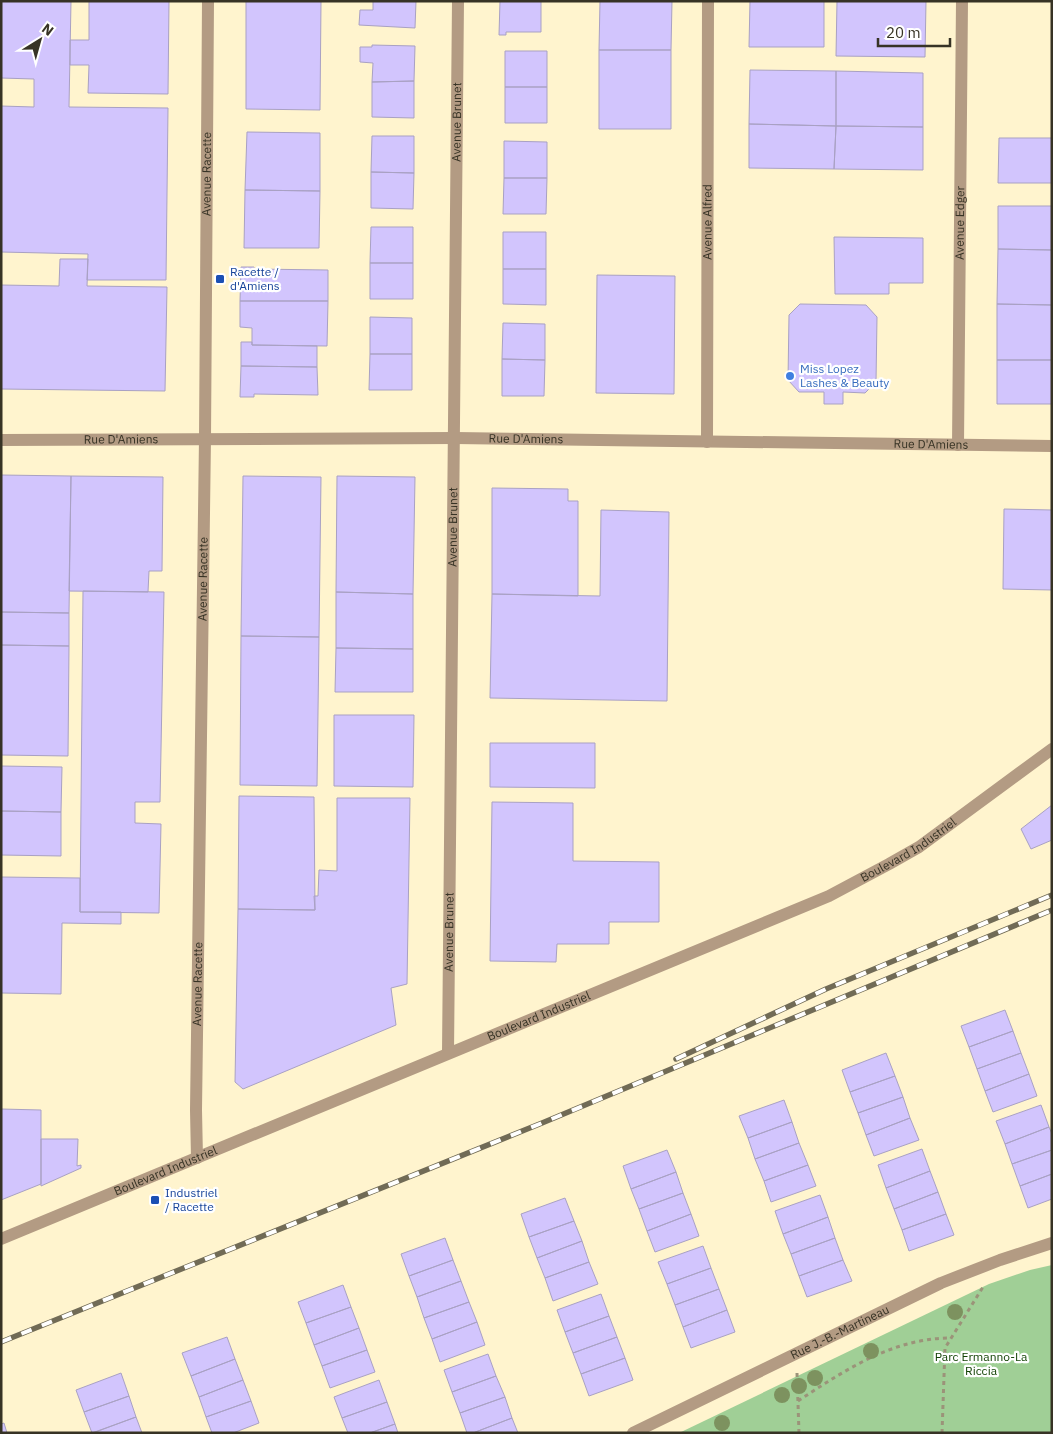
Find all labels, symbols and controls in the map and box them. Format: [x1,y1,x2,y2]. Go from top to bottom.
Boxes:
north arrow [15,15,65,65]
scale bar [878,15,950,47]
text: N [38,19,57,40]
text: 20 m [886,23,921,42]
street label: Avenue Brunet [448,82,464,162]
street label: Avenue Racette [199,131,214,216]
street label: Avenue Alfred [699,184,715,260]
street label: Avenue Edger [952,185,967,260]
place label: Racette / d'Amiens [230,264,280,293]
marker: Racette / d'Amiens [214,273,226,285]
place label: Miss Lopez Lashes & Beauty [800,361,889,390]
marker: Miss Lopez Lashes & Beauty [784,370,796,382]
street label: Rue D'Amiens [489,430,564,446]
street label: Rue D'Amiens [84,431,159,447]
street label: Rue D'Amiens [894,436,969,452]
street label: Avenue Brunet [445,487,460,567]
street label: Avenue Racette [195,536,211,621]
street label: Boulevard Industriel [858,814,959,885]
street label: Avenue Brunet [441,892,457,972]
street label: Avenue Racette [189,941,205,1026]
street label: Boulevard Industriel [485,988,592,1044]
street label: Boulevard Industriel [111,1142,219,1198]
place label: Industriel / Racette [165,1185,218,1214]
marker: Industriel / Racette [149,1194,161,1206]
street label: Rue J.-B.-Martineau [788,1301,891,1362]
park label: Parc Ermanno-La Riccia [935,1349,1028,1378]

